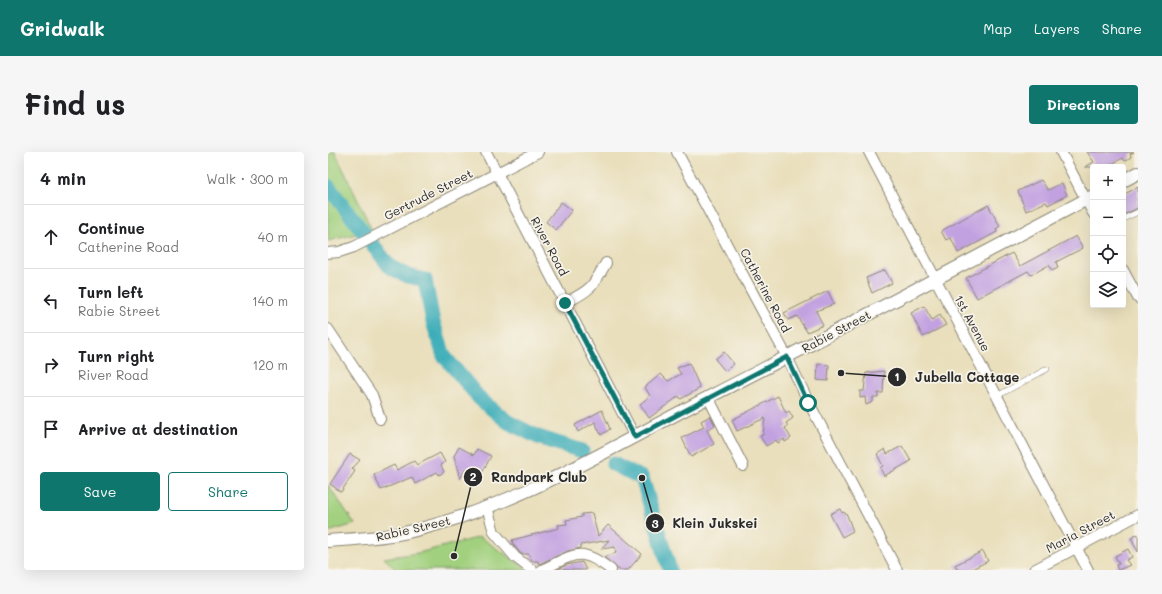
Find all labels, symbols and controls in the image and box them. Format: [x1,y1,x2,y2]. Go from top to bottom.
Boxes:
text: Gridwalk [20,16,105,41]
text: Map [983,19,1012,38]
text: Layers [1034,19,1080,38]
text: Share [1102,19,1142,38]
button: Directions [1029,85,1138,124]
text: Find us [24,86,125,122]
map controls [1090,164,1126,308]
button: + [1090,164,1126,200]
street label: Gertrude Street [381,165,475,223]
text: 4 min [40,167,86,189]
text: Walk · 300 m [206,170,288,187]
button: − [1090,200,1126,236]
street label: River Road [528,214,572,279]
text: Continue [78,218,145,238]
icon: ahead [40,226,62,248]
text: 40 m [258,228,288,245]
button: locate [1090,236,1126,272]
text: Catherine Road [78,238,179,255]
street label: Catherine Road [737,245,795,335]
button: layers [1090,272,1126,308]
text: Turn left [78,282,143,302]
icon: left [40,290,62,312]
text: 140 m [252,292,288,309]
street label: 1st Avenue [951,292,995,354]
route end [556,294,574,312]
text: Rabie Street [78,302,160,319]
street label: Rabie Street [799,306,873,356]
text: Turn right [78,346,155,366]
icon: right [40,354,62,376]
text: 120 m [252,356,288,373]
callout: Jubella Cottage [887,365,1027,390]
text: River Road [78,366,148,383]
text: 1 [894,368,900,384]
text: Jubella Cottage [915,368,1019,385]
route start [799,394,817,412]
icon: arrive [40,418,62,440]
text: Arrive at destination [78,419,238,439]
callout: Randpark Club [463,465,595,490]
text: 2 [470,468,477,484]
text: Randpark Club [491,468,587,485]
button: Save [40,472,160,511]
button: Share [168,472,288,511]
street label: Maria Street [1043,506,1117,556]
callout: Klein Jukskei [645,511,766,536]
street label: Rabie Street [374,512,452,544]
text: Klein Jukskei [672,514,758,531]
text: 3 [651,515,659,531]

